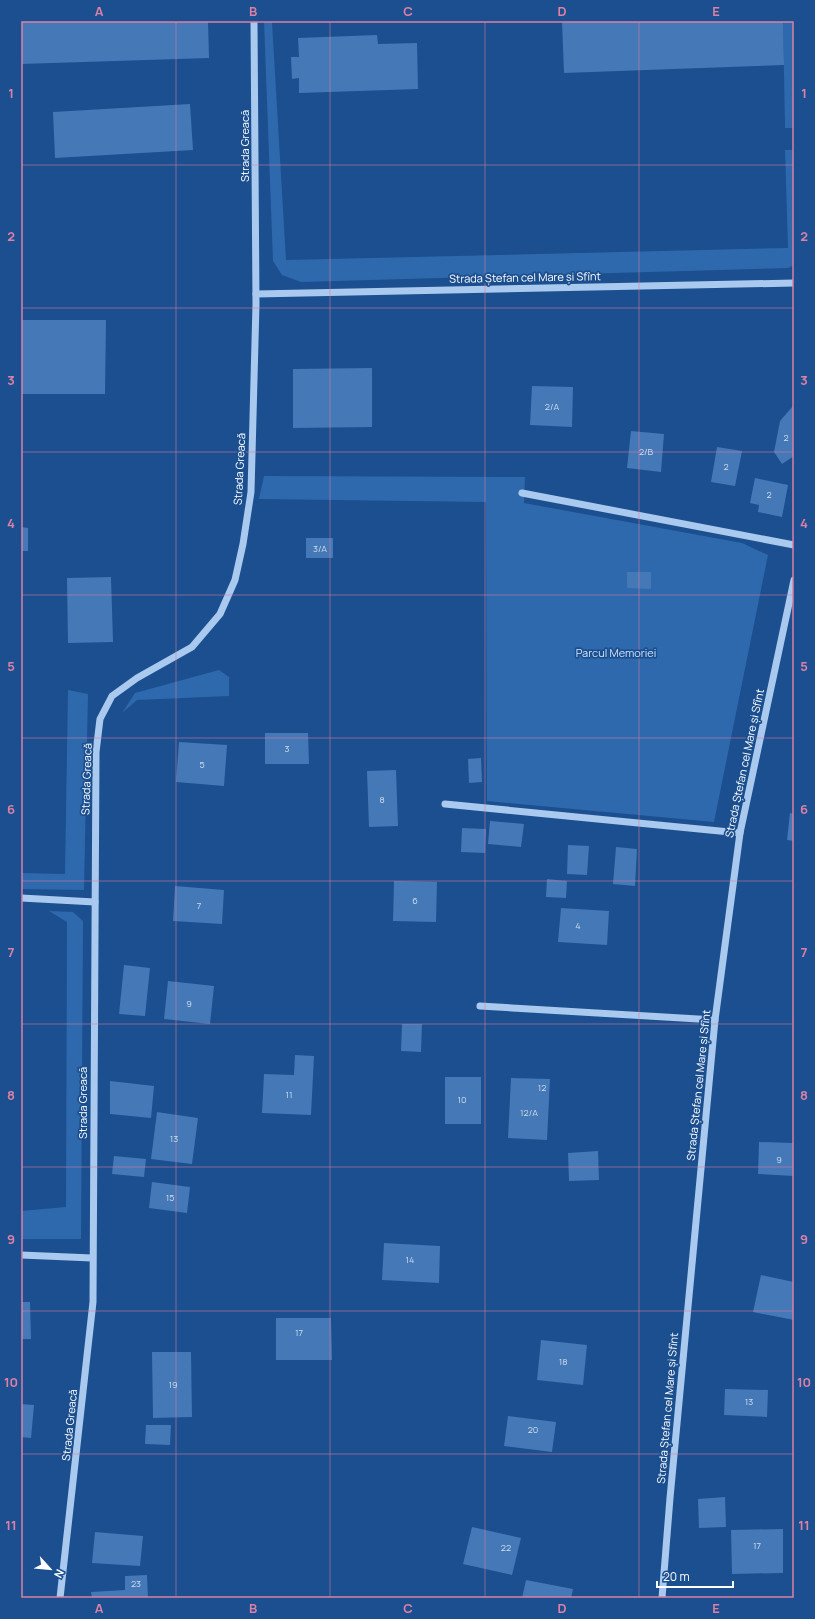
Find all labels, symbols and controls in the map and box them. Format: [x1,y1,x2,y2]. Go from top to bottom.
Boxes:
text: A [95,2,104,20]
text: B [249,2,257,20]
text: C [403,2,413,20]
text: D [557,2,567,20]
text: E [712,2,720,20]
text: 1 [8,84,14,102]
text: 1 [801,84,807,102]
street label: Strada Greacă [237,110,252,182]
text: 2 [7,227,15,245]
text: 2 [800,227,808,245]
street label: Strada Ștefan cel Mare și Sfînt [449,268,601,286]
text: 3 [7,371,15,389]
text: 3 [800,371,808,389]
house number: 2/A [545,400,559,413]
house number: 2 [783,431,789,444]
street label: Strada Greacă [230,433,248,505]
house number: 2/B [639,445,654,458]
house number: 2 [723,460,729,473]
house number: 2 [766,488,772,501]
text: 4 [7,514,15,532]
text: 4 [800,514,808,532]
house number: 3/A [313,542,327,555]
park label: Parcul Memoriei [576,645,656,660]
text: 5 [7,657,15,675]
text: 5 [800,657,808,675]
street label: Strada Ștefan cel Mare și Sfînt [721,687,767,839]
house number: 3 [285,742,290,755]
street label: Strada Greacă [77,743,95,815]
house number: 5 [199,758,205,771]
house number: 8 [379,793,385,806]
text: 6 [7,800,15,818]
text: 6 [800,800,808,818]
house number: 6 [412,894,418,907]
house number: 7 [197,899,202,912]
house number: 4 [575,919,581,932]
text: 7 [8,943,15,961]
text: 7 [801,943,808,961]
house number: 9 [186,997,192,1010]
street label: Strada Ștefan cel Mare și Sfînt [683,1009,713,1161]
street label: Strada Greacă [75,1067,90,1139]
house number: 12 [538,1081,546,1094]
text: 8 [7,1086,15,1104]
text: 8 [800,1086,808,1104]
house number: 11 [285,1088,293,1101]
house number: 10 [458,1093,467,1106]
house number: 12/A [520,1106,538,1119]
house number: 13 [170,1132,178,1145]
house number: 9 [776,1153,782,1166]
house number: 15 [166,1191,174,1204]
text: 9 [7,1230,15,1248]
text: 9 [800,1230,808,1248]
house number: 14 [406,1253,414,1266]
house number: 17 [295,1326,303,1339]
street label: Strada Ștefan cel Mare și Sfînt [653,1332,681,1484]
house number: 18 [559,1355,567,1368]
text: 10 [4,1373,18,1391]
text: 10 [797,1373,811,1391]
house number: 19 [168,1378,178,1391]
street label: Strada Greacă [58,1388,80,1462]
house number: 13 [745,1395,753,1408]
house number: 20 [528,1423,538,1436]
text: 11 [5,1516,17,1534]
text: 11 [798,1516,810,1534]
house number: 17 [753,1539,761,1552]
house number: 22 [501,1541,511,1554]
north arrow [30,1549,70,1589]
scale bar [657,1563,733,1589]
text: N [51,1567,68,1581]
text: 20 m [663,1568,690,1585]
house number: 23 [131,1577,141,1590]
text: A [95,1599,104,1617]
text: B [249,1599,257,1617]
text: C [403,1599,413,1617]
text: D [557,1599,567,1617]
text: E [712,1599,720,1617]

